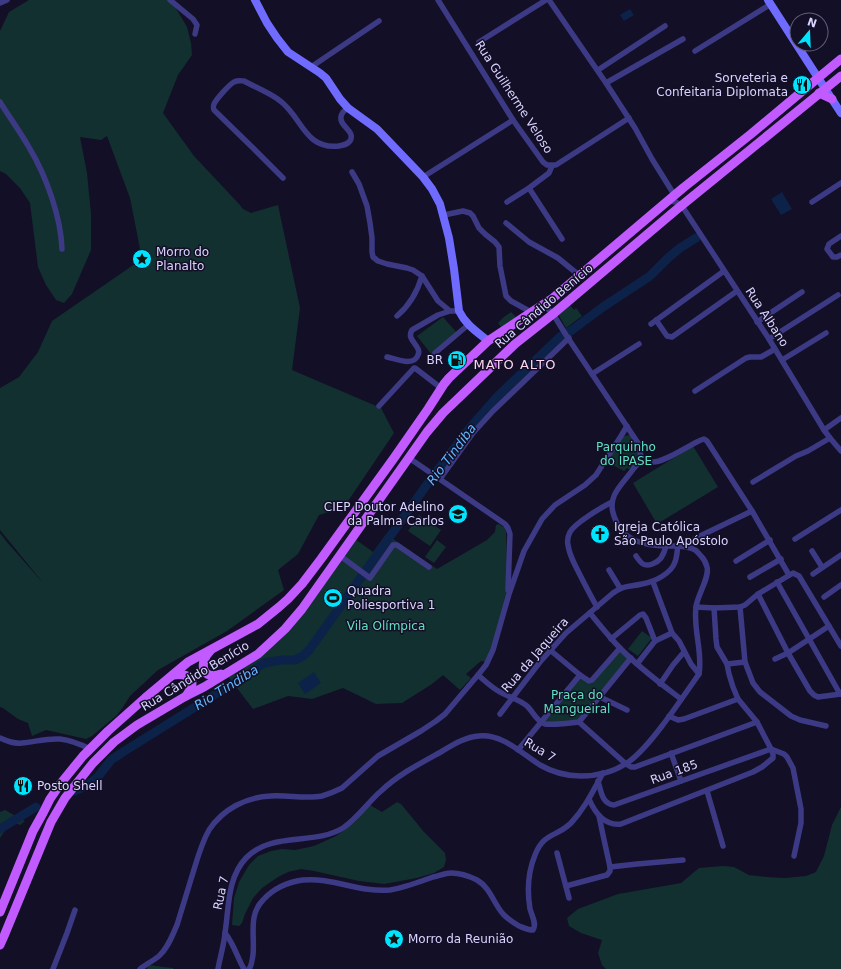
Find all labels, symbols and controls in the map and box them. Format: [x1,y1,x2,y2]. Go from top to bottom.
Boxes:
north arrow [789,12,829,52]
text: N [806,15,819,31]
street label: Rua Guilherme Veloso [472,38,556,156]
place label: Sorveteria e Confeitaria Diplomata [656,71,788,99]
restaurant icon: Sorveteria e Confeitaria Diplomata [791,74,813,96]
place label: Morro do Planalto [156,245,209,273]
place icon: Morro do Planalto [131,248,153,270]
street label: Rua Cândido Benício [492,261,596,351]
street label: Rua Albano [743,285,791,349]
fuel station icon: BR [446,349,468,371]
place label: BR [426,353,443,367]
district label: MATO ALTO [474,357,556,372]
water label: Rio Tindiba [424,421,479,488]
park label: Parquinho do IPASE [596,440,656,468]
place label: CIEP Doutor Adelino da Palma Carlos [324,500,444,528]
school or university icon: CIEP Doutor Adelino da Palma Carlos [447,503,469,525]
place label: Igreja Católica São Paulo Apóstolo [614,520,728,548]
church icon: Igreja Católica São Paulo Apóstolo [589,523,611,545]
place label: Quadra Poliesportiva 1 [347,584,435,612]
sports icon: Quadra Poliesportiva 1 [322,587,344,609]
street label: Rua da Jaqueira [499,615,571,695]
park label: Vila Olímpica [347,619,425,633]
street label: Rua Cândido Benício [138,638,252,714]
water label: Rio Tindiba [192,662,261,713]
park label: Praça do Mangueiral [544,688,610,716]
street label: Rua 7 [522,735,558,765]
street label: Rua 185 [648,757,700,787]
restaurant icon: Posto Shell [12,775,34,797]
place label: Posto Shell [37,779,103,793]
street label: Rua 7 [211,875,231,911]
place icon: Morro da Reunião [383,928,405,950]
place label: Morro da Reunião [408,932,513,946]

